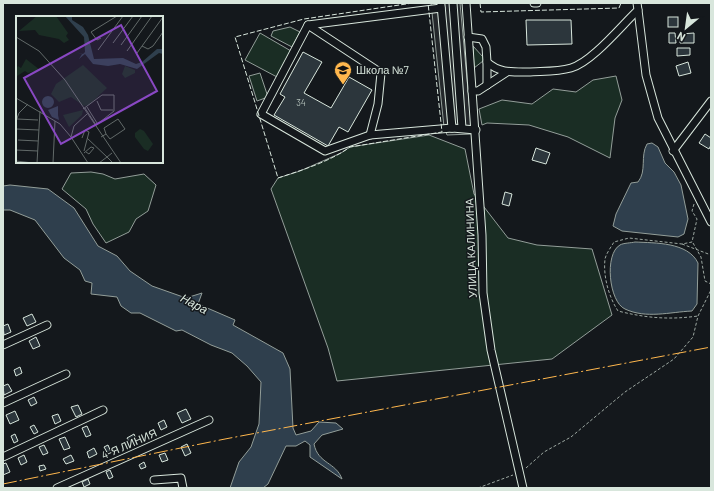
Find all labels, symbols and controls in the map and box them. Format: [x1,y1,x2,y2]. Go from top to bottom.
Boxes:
north arrow [666,8,706,48]
inset map [16,16,163,163]
text: N [675,30,687,45]
school or university icon: Школа №7 [333,60,353,85]
place label: Школа №7 [356,63,409,76]
house number: 34 [296,97,306,108]
street label: УЛИЦА КАЛИНИНА [462,197,479,298]
water label: Нара [178,290,211,317]
street label: 4-Я ЛИНИЯ [99,425,159,462]

